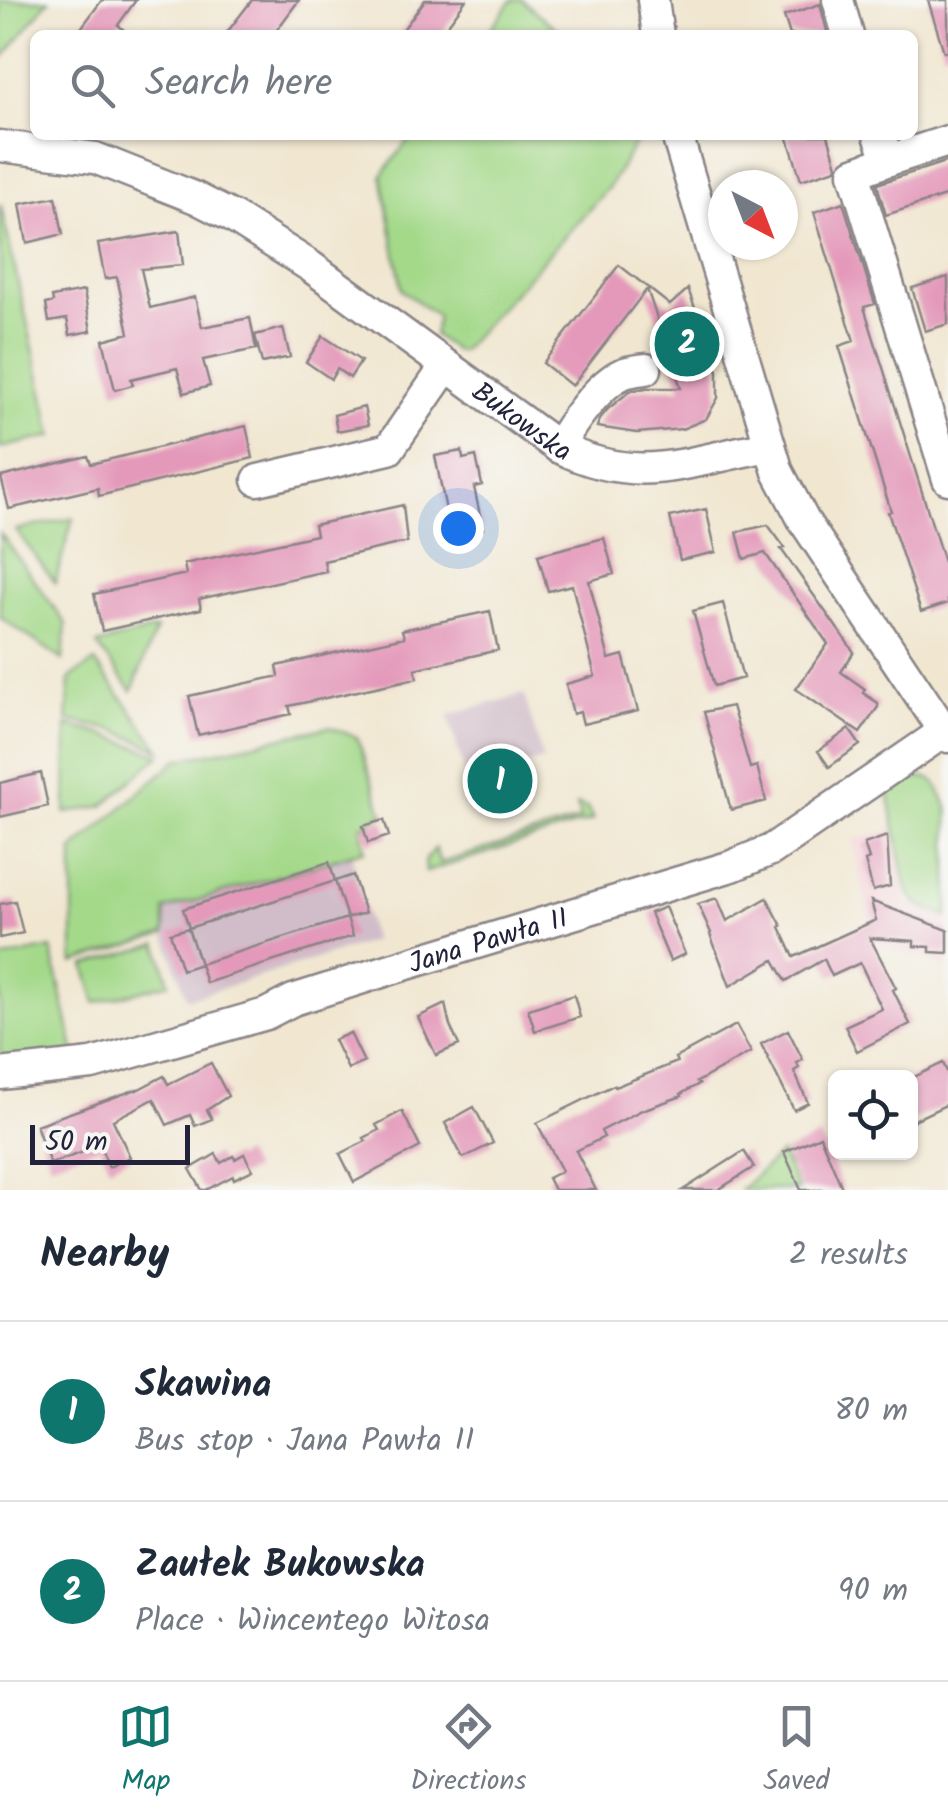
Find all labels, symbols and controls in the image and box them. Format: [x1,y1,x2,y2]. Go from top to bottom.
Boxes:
search box [30,30,918,140]
text: Search here [145,55,332,115]
icon: search [65,58,120,113]
north arrow [708,170,798,260]
pin: 2 [654,306,720,382]
street label: Bukowska [461,371,578,475]
your location [433,503,484,554]
pin: 1 [468,744,532,818]
street label: Jana Pawła II [403,897,574,987]
map controls [828,1070,918,1160]
button: locate [828,1070,918,1160]
scale bar [30,1120,190,1164]
text: 50 m [45,1120,108,1165]
text: Nearby [40,1222,169,1289]
text: 2 results [789,1230,908,1281]
text: Skawina [135,1356,271,1416]
text: 1 [68,1386,77,1437]
text: 80 m [834,1386,908,1437]
text: Bus stop · Jana Pawła II [135,1416,474,1467]
text: Zaułek Bukowska [135,1536,425,1596]
text: 2 [63,1566,82,1617]
text: 90 m [838,1566,908,1617]
text: Place · Wincentego Witosa [135,1596,490,1647]
tab: Map [118,1699,173,1804]
tab: Directions [410,1699,526,1804]
tab: Saved [763,1699,830,1804]

